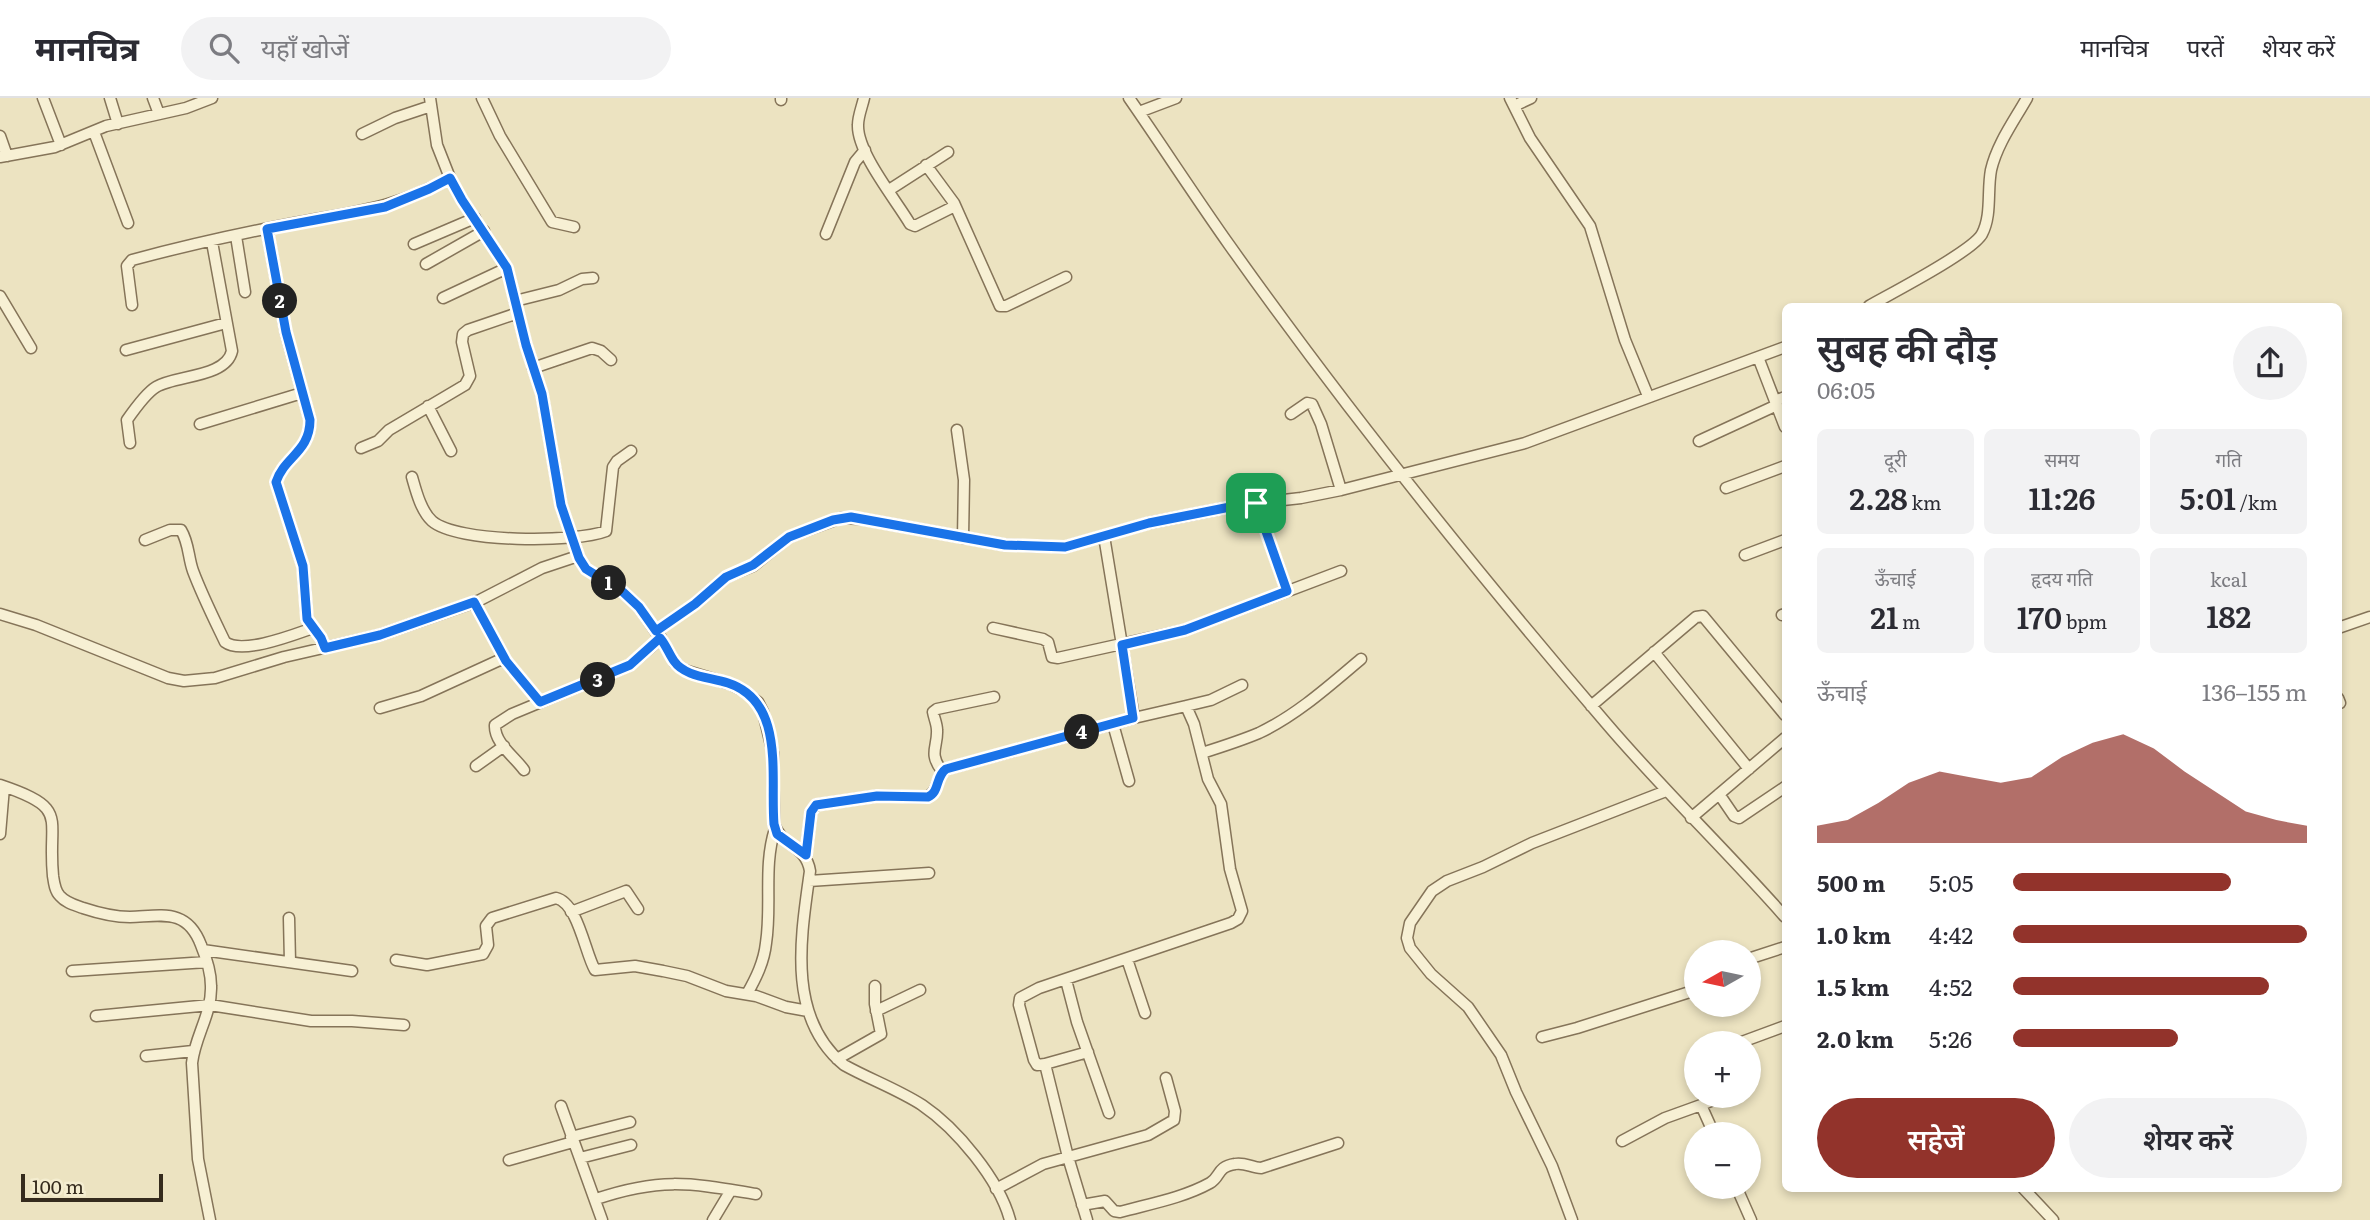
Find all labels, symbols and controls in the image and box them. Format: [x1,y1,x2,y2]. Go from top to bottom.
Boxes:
search box [181,17,671,80]
text: मानचित्र [35,22,139,71]
text: यहाँ खोजें [261,27,349,66]
icon: search [205,29,243,67]
text: मानचित्र [2080,29,2149,64]
text: परतें [2187,29,2224,64]
text: शेयर करें [2262,29,2335,64]
pin: 2 [262,284,298,318]
text: 2 [274,286,285,314]
text: सुबह की दौड़ [1817,317,1997,374]
button: share [2233,326,2307,400]
text: 06:05 [1817,372,1875,406]
text: दूरी [1884,445,1907,473]
text: समय [2044,445,2080,473]
text: गति [2215,445,2242,473]
pin [1226,473,1286,533]
text: 2.28 [1849,475,1908,519]
text: 11:26 [2028,475,2096,519]
text: 5:01 [2180,475,2236,519]
icon: arrive [1237,484,1275,522]
text: km [1908,488,1942,516]
text: /km [2236,488,2278,516]
text: ऊँचाई [1875,564,1916,592]
text: हृदय गति [2031,564,2093,592]
text: kcal [2210,565,2247,593]
pin: 1 [592,566,626,601]
text: 1 [605,568,612,596]
text: 182 [2206,593,2251,637]
text: 21 [1870,594,1898,638]
text: 170 [2017,594,2062,638]
text: m [1898,607,1920,635]
text: bpm [2062,607,2107,635]
pin: 3 [580,662,616,698]
text: 3 [592,665,603,693]
text: ऊँचाई [1817,674,1867,708]
text: 136–155 m [2202,674,2307,708]
pin: 4 [1064,714,1100,750]
text: 4 [1076,717,1087,745]
text: 500 m [1817,865,1885,899]
text: 5:05 [1929,865,1973,899]
text: 1.0 km [1817,917,1891,951]
text: 4:42 [1929,917,1973,951]
north arrow [1684,940,1760,1017]
map controls [1684,940,1761,1199]
text: 1.5 km [1817,969,1890,1003]
text: 4:52 [1929,969,1972,1003]
text: 2.0 km [1817,1021,1894,1055]
text: 5:26 [1929,1021,1972,1055]
button: + [1684,1031,1761,1108]
button: सहेजें [1817,1098,2055,1178]
button: शेयर करें [2069,1098,2307,1178]
button: − [1684,1122,1761,1199]
scale bar [21,1171,163,1203]
text: 100 m [32,1172,84,1200]

